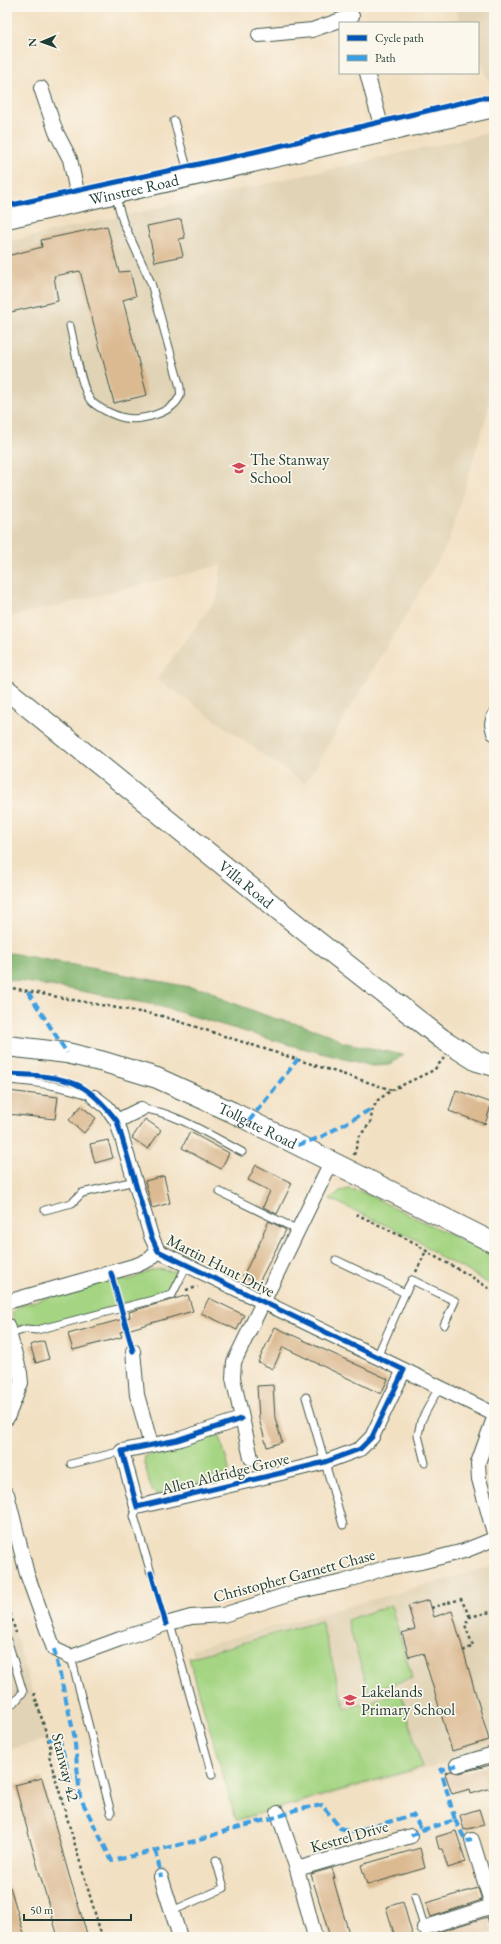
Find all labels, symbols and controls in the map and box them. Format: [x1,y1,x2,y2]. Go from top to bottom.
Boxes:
north arrow [22,22,62,62]
legend [339,22,479,74]
text: Cycle path [375,30,424,46]
text: N [25,38,39,47]
text: Path [375,50,396,66]
street label: Winstree Road [87,169,182,210]
place label: The Stanway School [250,449,330,488]
school or university icon: The Stanway School [231,460,247,476]
street label: Villa Road [214,856,279,913]
street label: Tollgate Road [215,1097,301,1154]
street label: Martin Hunt Drive [163,1229,278,1302]
street label: Allen Aldridge Grove [158,1447,291,1500]
street label: Christopher Garnett Chase [211,1544,377,1607]
place label: Lakelands Primary School [361,1681,455,1720]
school or university icon: Lakelands Primary School [342,1692,358,1708]
street label: Stanway 42 [47,1731,84,1804]
street label: Kestrel Drive [308,1815,391,1858]
scale bar [24,1896,131,1922]
text: 50 m [30,1902,54,1918]

